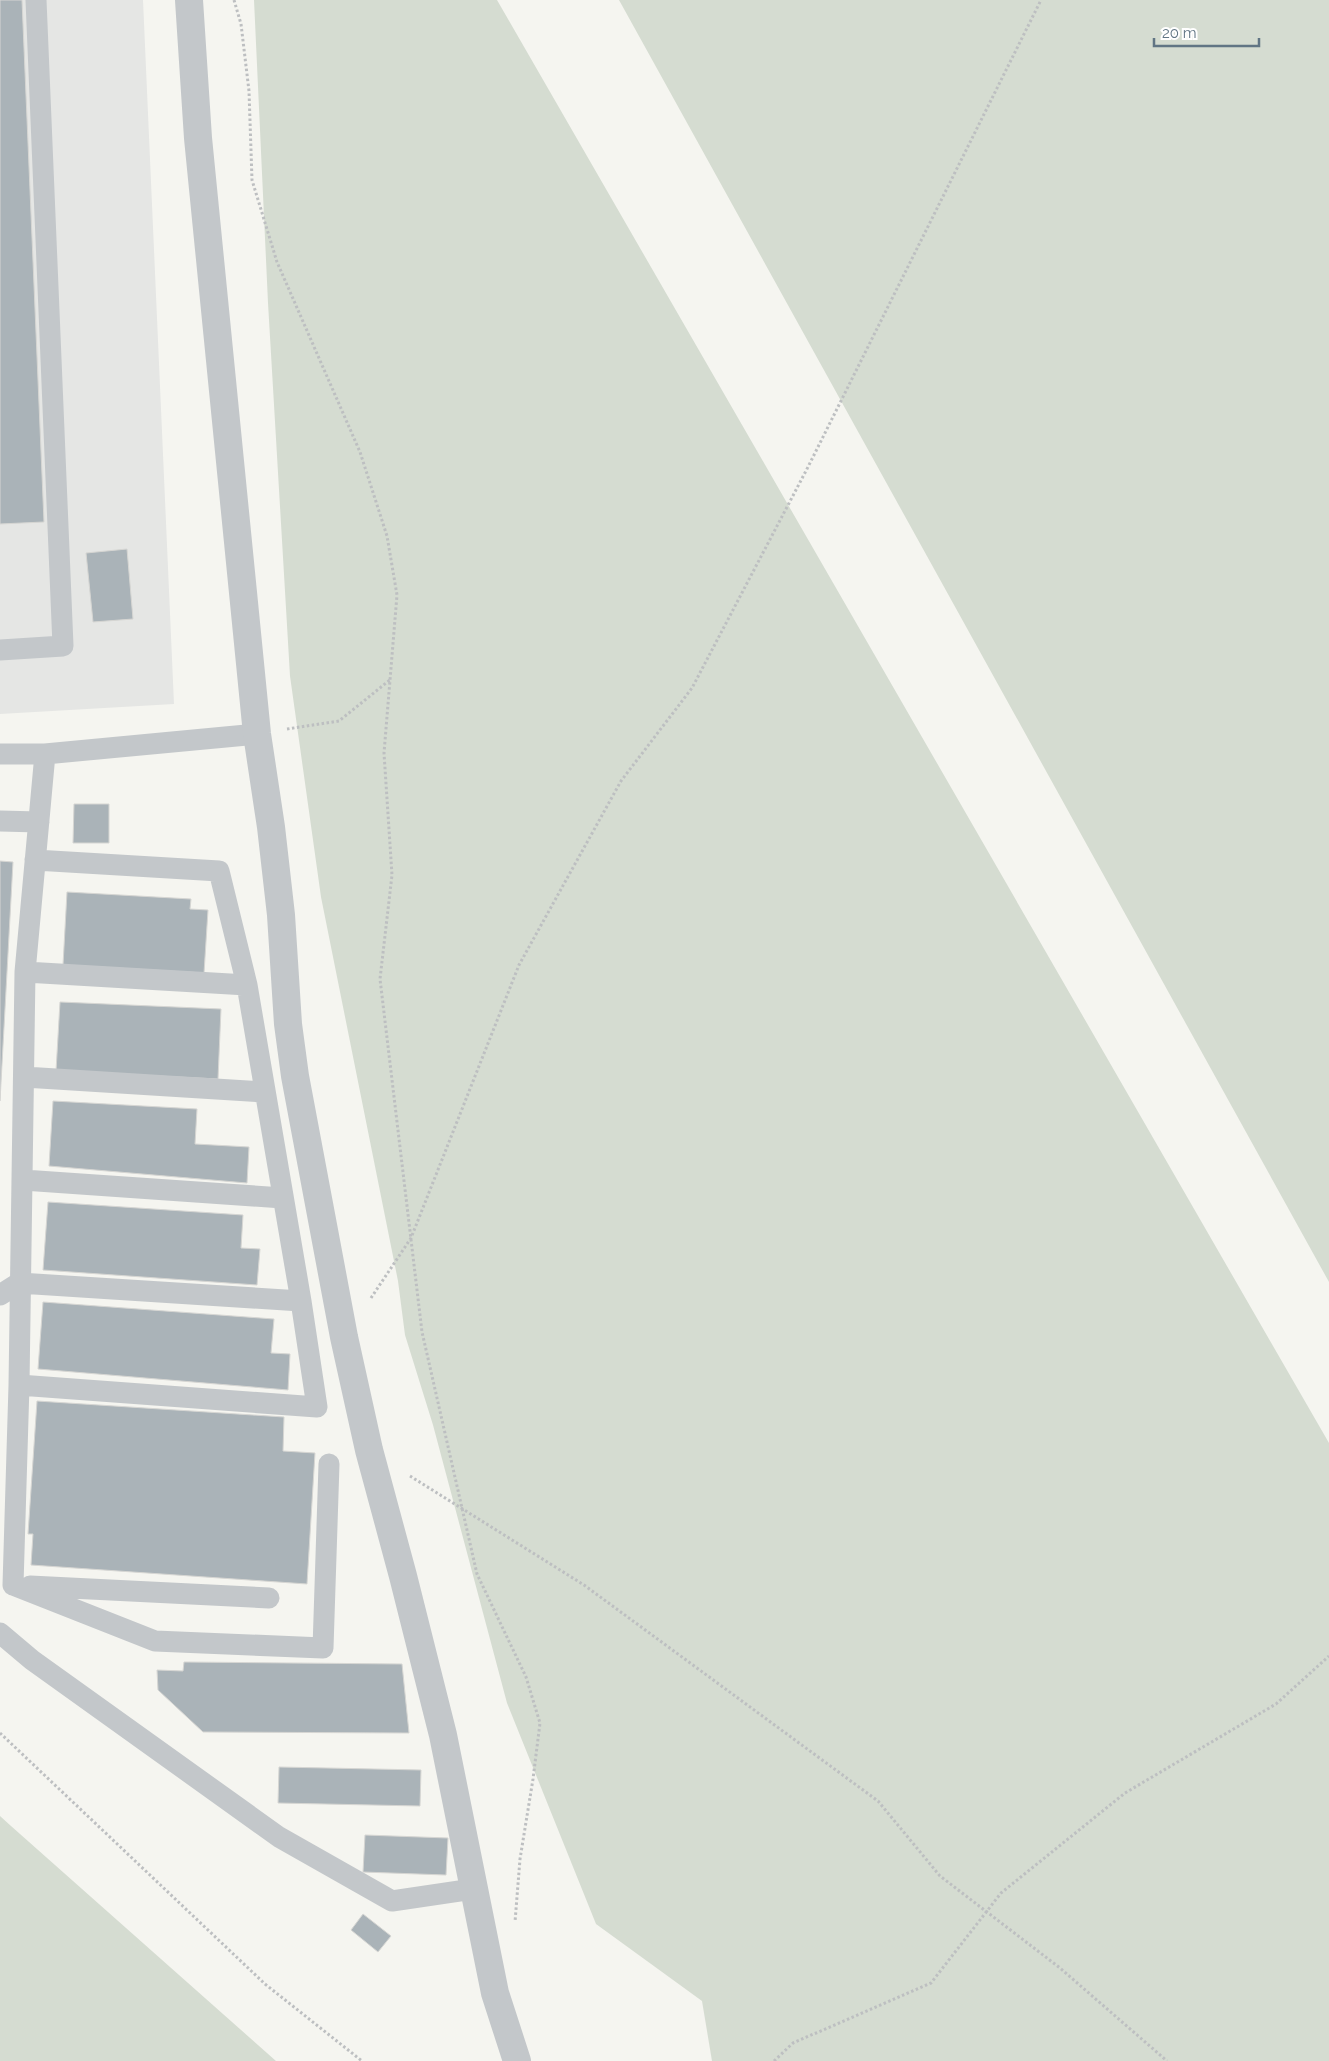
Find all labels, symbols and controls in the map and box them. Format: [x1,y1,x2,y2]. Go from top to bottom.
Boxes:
scale bar [1154,15,1259,47]
text: 20 m [1162,24,1197,42]

